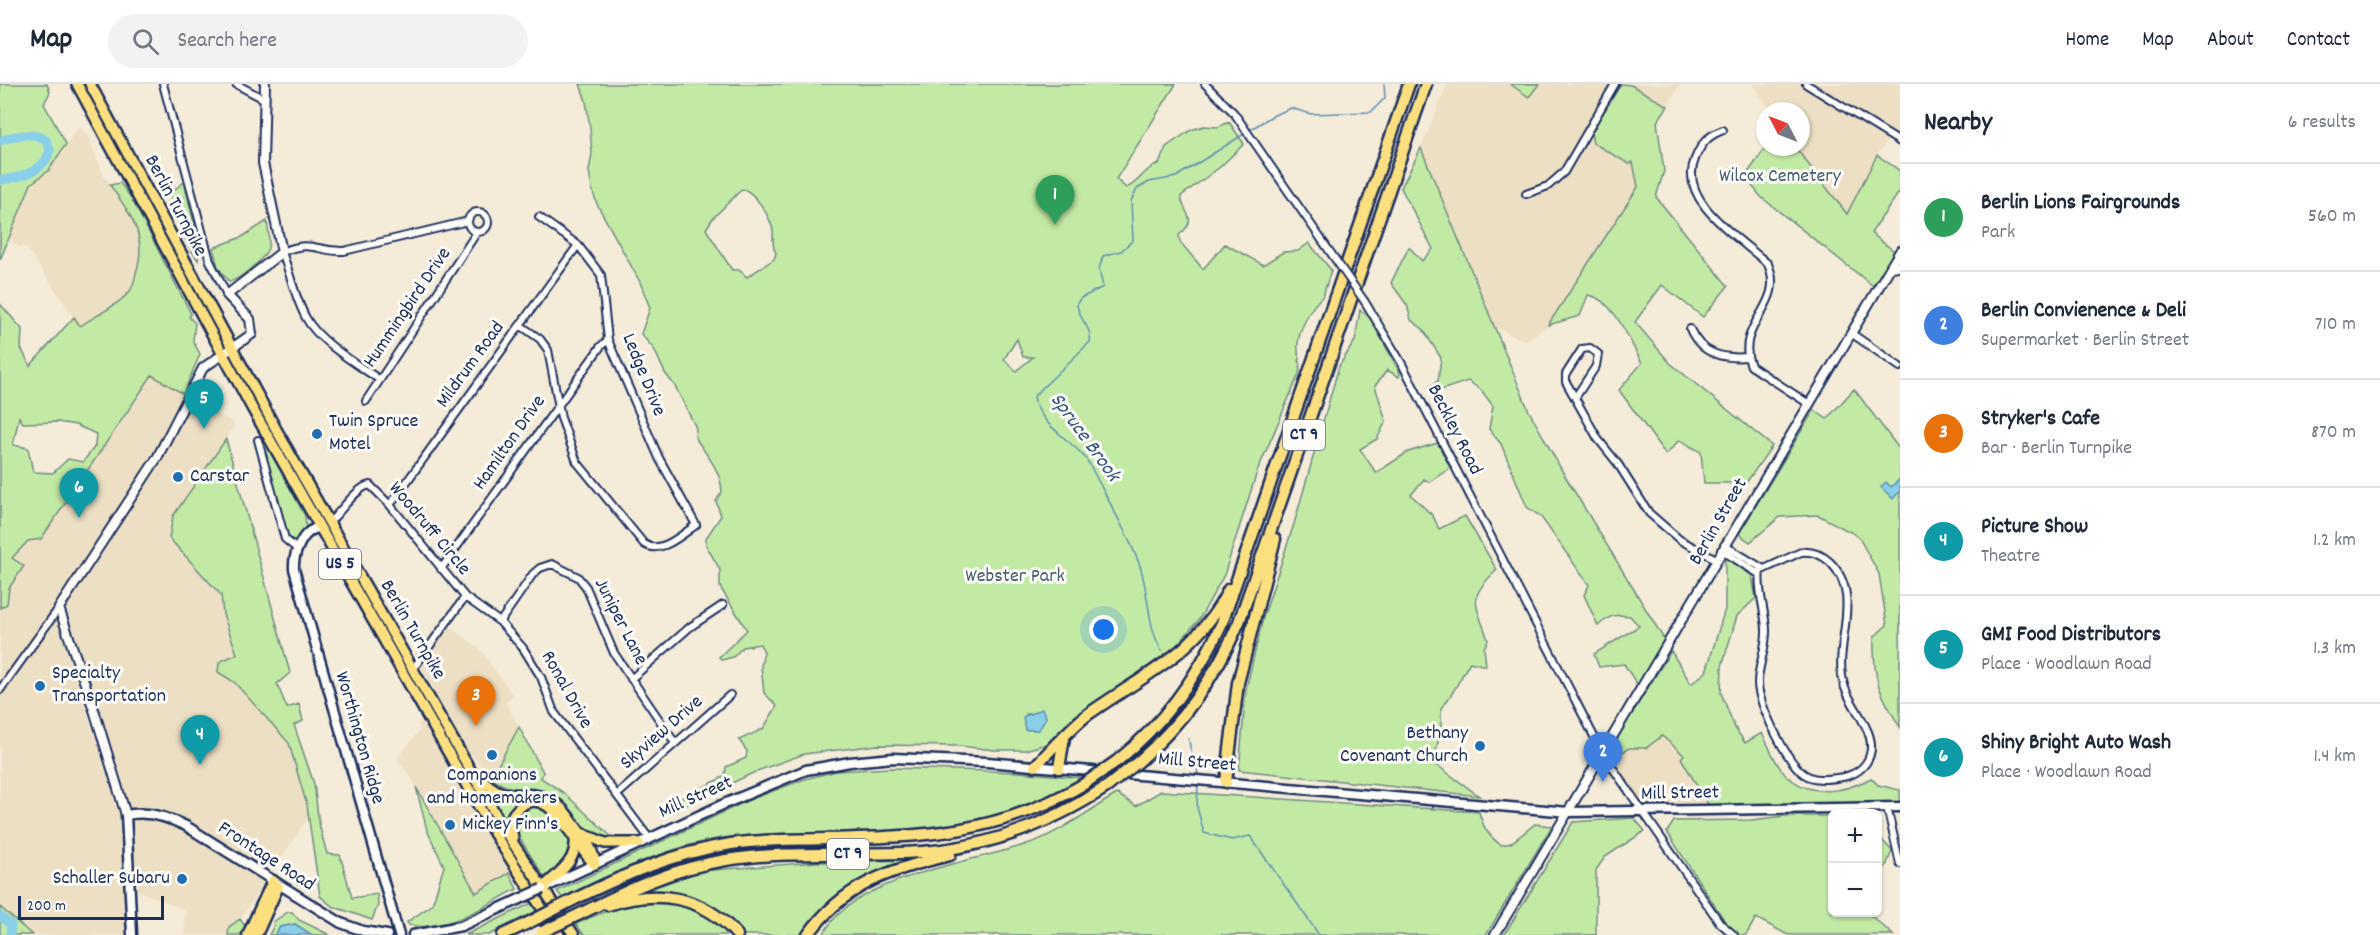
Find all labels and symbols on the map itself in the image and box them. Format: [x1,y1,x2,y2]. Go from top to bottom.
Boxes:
north arrow [1756,102,1810,156]
street label: Berlin Turnpike [137,150,214,262]
park label: Wilcox Cemetery [1719,163,1842,191]
pin: 1 [1036,176,1074,225]
street label: Hummingbird Drive [357,242,459,374]
street label: Mildrum Road [430,316,512,414]
street label: Ledge Drive [614,329,672,421]
pin: 5 [184,380,224,429]
street label: Beckley Road [1419,380,1489,480]
water label: Spruce Brook [1041,387,1128,491]
street label: Hamilton Drive [467,390,553,496]
place label: Twin Spruce Motel [329,408,418,459]
road number: CT 9 [1283,420,1325,450]
marker: Twin Spruce Motel [310,427,324,441]
place label: Carstar [190,463,250,491]
pin: 6 [60,468,98,518]
marker: Carstar [171,470,185,484]
street label: Berlin Street [1683,473,1755,571]
street label: Woodruff Circle [381,476,477,582]
road number: US 5 [319,549,361,579]
park label: Webster Park [965,563,1065,591]
street label: Juniper Lane [586,574,654,671]
street label: Berlin Turnpike [372,575,452,685]
your location [1089,615,1118,644]
street label: Ronal Drive [533,646,599,734]
place label: Specialty Transportation [52,660,166,711]
street label: Worthington Ridge [327,669,391,808]
pin: 3 [456,676,496,726]
marker: Specialty Transportation [33,679,47,693]
street label: Skyview Drive [614,689,710,777]
pin: 4 [180,716,220,765]
place label: Bethany Covenant Church [1340,720,1469,771]
pin: 2 [1584,732,1622,782]
marker: Bethany Covenant Church [1473,739,1487,753]
street label: Mill Street [1157,746,1237,780]
marker: Companions and Homemakers [485,748,499,762]
place label: Companions and Homemakers [427,762,557,813]
street label: Mill Street [655,769,737,827]
street label: Mill Street [1641,779,1719,809]
place label: Mickey Finn's [462,811,559,839]
street label: Frontage Road [212,815,320,899]
marker: Mickey Finn's [443,818,457,832]
road number: CT 9 [827,839,869,869]
place label: Schaller Subaru [53,865,170,893]
marker: Schaller Subaru [175,872,189,886]
scale bar [18,893,164,920]

